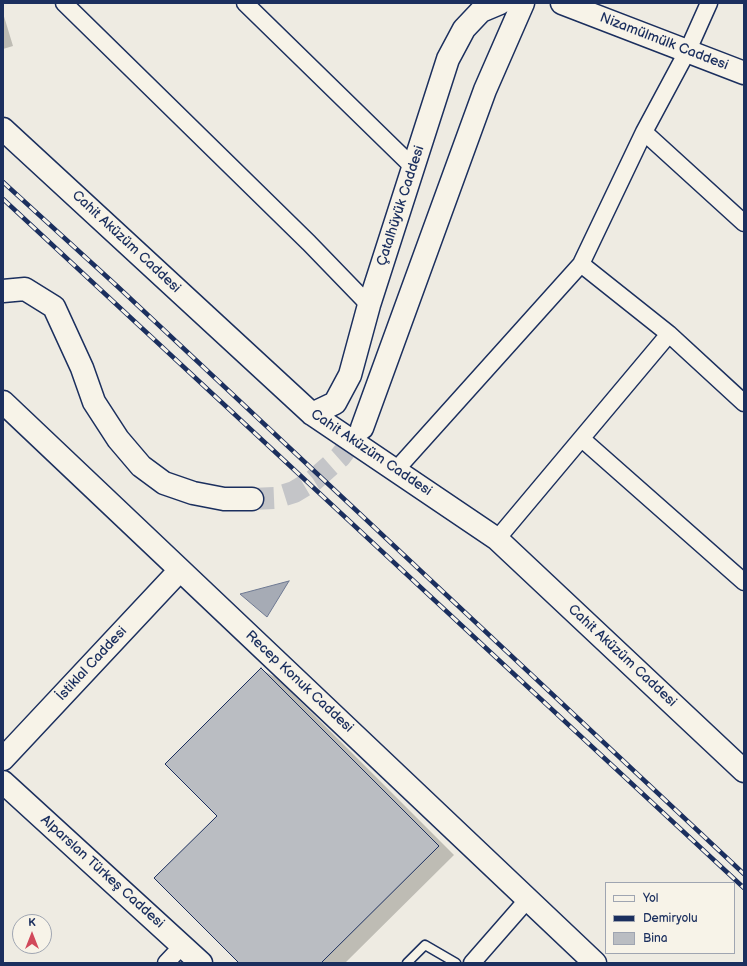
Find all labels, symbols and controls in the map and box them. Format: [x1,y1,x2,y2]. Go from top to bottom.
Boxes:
street label: Nizamülmülk Caddesi [597,10,731,74]
street label: Çatalhüyük Caddesi [374,144,428,268]
street label: Cahit Aküzüm Caddesi [68,187,184,297]
street label: Cahit Aküzüm Caddesi [307,406,435,500]
street label: Cahit Aküzüm Caddesi [564,601,680,711]
street label: İstiklal Caddesi [53,623,131,705]
street label: Recep Konuk Caddesi [242,628,356,736]
street label: Alparslan Türkeş Caddesi [37,812,167,932]
legend [605,882,735,954]
text: Yol [643,891,658,906]
text: Demiryolu [643,911,698,926]
north arrow [12,914,52,954]
text: K [28,916,36,929]
text: Bina [643,931,668,946]

